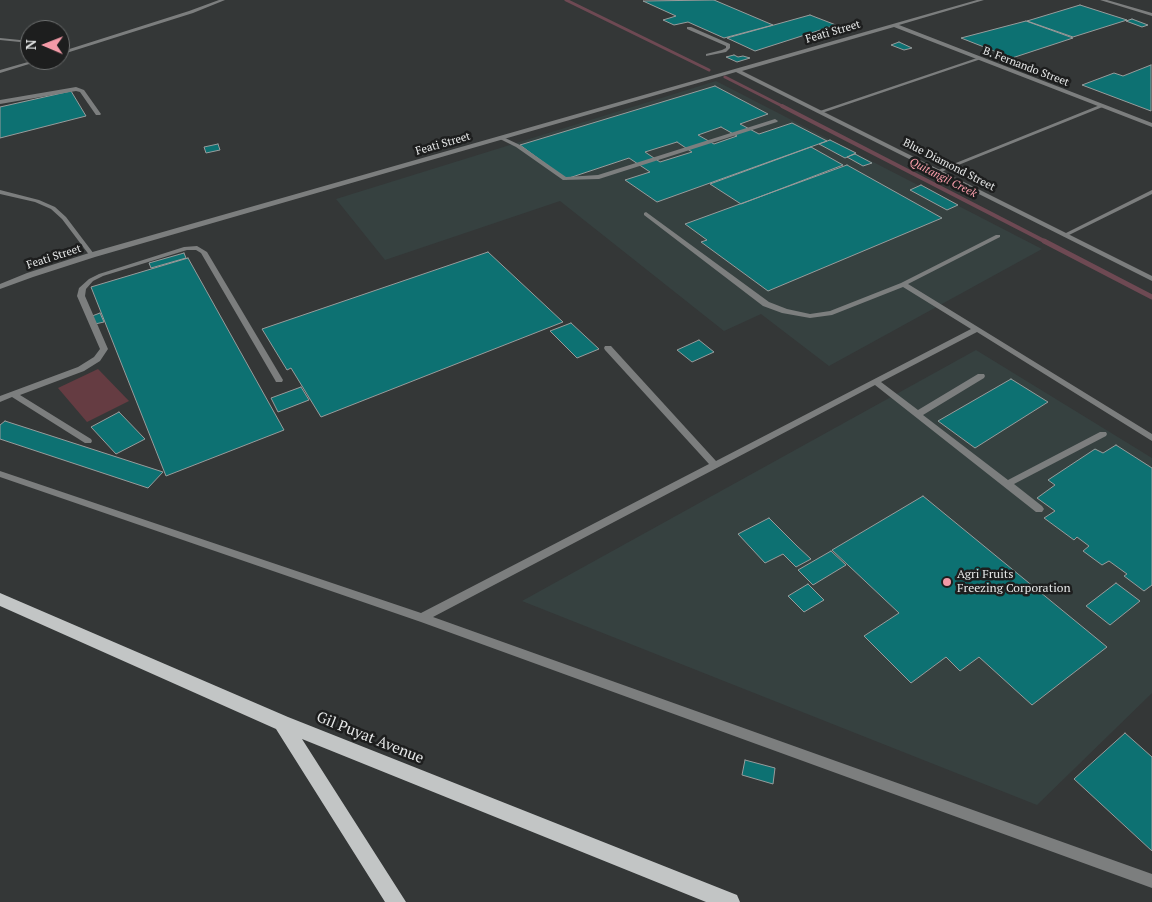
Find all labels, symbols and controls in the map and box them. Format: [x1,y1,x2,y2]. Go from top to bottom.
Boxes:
street label: Feati Street [804,18,862,46]
north arrow [20,20,70,70]
text: N [21,39,40,50]
street label: B. Fernando Street [981,45,1071,89]
street label: Feati Street [414,130,472,158]
street label: Blue Diamond Street [901,136,997,194]
water label: Quitangil Creek [907,155,979,201]
street label: Feati Street [25,242,83,272]
place label: Agri Fruits Freezing Corporation [957,568,1071,596]
marker: Agri Fruits Freezing Corporation [941,576,953,588]
street label: Gil Puyat Avenue [314,708,426,768]

